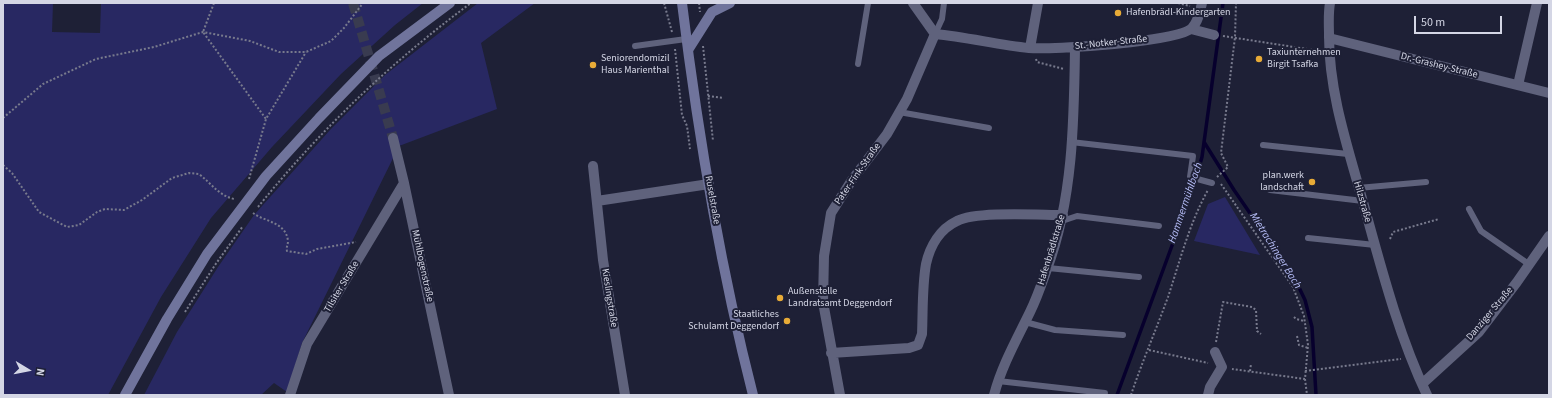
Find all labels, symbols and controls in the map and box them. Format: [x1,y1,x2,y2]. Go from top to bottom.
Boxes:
place label: Hafenbrädl-Kindergarten [1126,7,1230,19]
marker: Hafenbrädl-Kindergarten [1113,8,1123,18]
scale bar [1416,8,1504,34]
text: 50 m [1421,14,1445,31]
street label: St.-Notker-Straße [1074,33,1148,53]
place label: Taxiunternehmen Birgit Tsafka [1267,47,1341,70]
street label: Dr.-Grashey-Straße [1399,51,1479,81]
place label: Seniorendomizil Haus Marienthal [601,53,669,76]
marker: Taxiunternehmen Birgit Tsafka [1254,54,1264,64]
marker: Seniorendomizil Haus Marienthal [588,60,598,70]
street label: Pater-Fink-Straße [832,141,884,207]
water label: Hammermühlbach [1166,161,1206,245]
place label: plan.werk landschaft [1260,170,1304,194]
street label: Ruselstraße [702,175,722,225]
marker: plan.werk landschaft [1307,177,1317,187]
street label: Hilzstraße [1350,180,1374,224]
water label: Mietrachinger Bach [1246,211,1304,291]
street label: Hafenbrädlstraße [1036,213,1068,287]
street label: Mühlbogenstraße [409,229,435,303]
street label: Tilsiter Straße [322,259,362,315]
street label: Kieslingstraße [598,268,620,328]
street label: Danziger Straße [1464,285,1516,343]
place label: Außenstelle Landratsamt Deggendorf [788,286,892,310]
marker: Außenstelle Landratsamt Deggendorf [775,293,785,303]
place label: Staatliches Schulamt Deggendorf [688,309,779,332]
marker: Staatliches Schulamt Deggendorf [782,316,792,326]
north arrow [8,350,48,390]
text: N [32,367,48,377]

